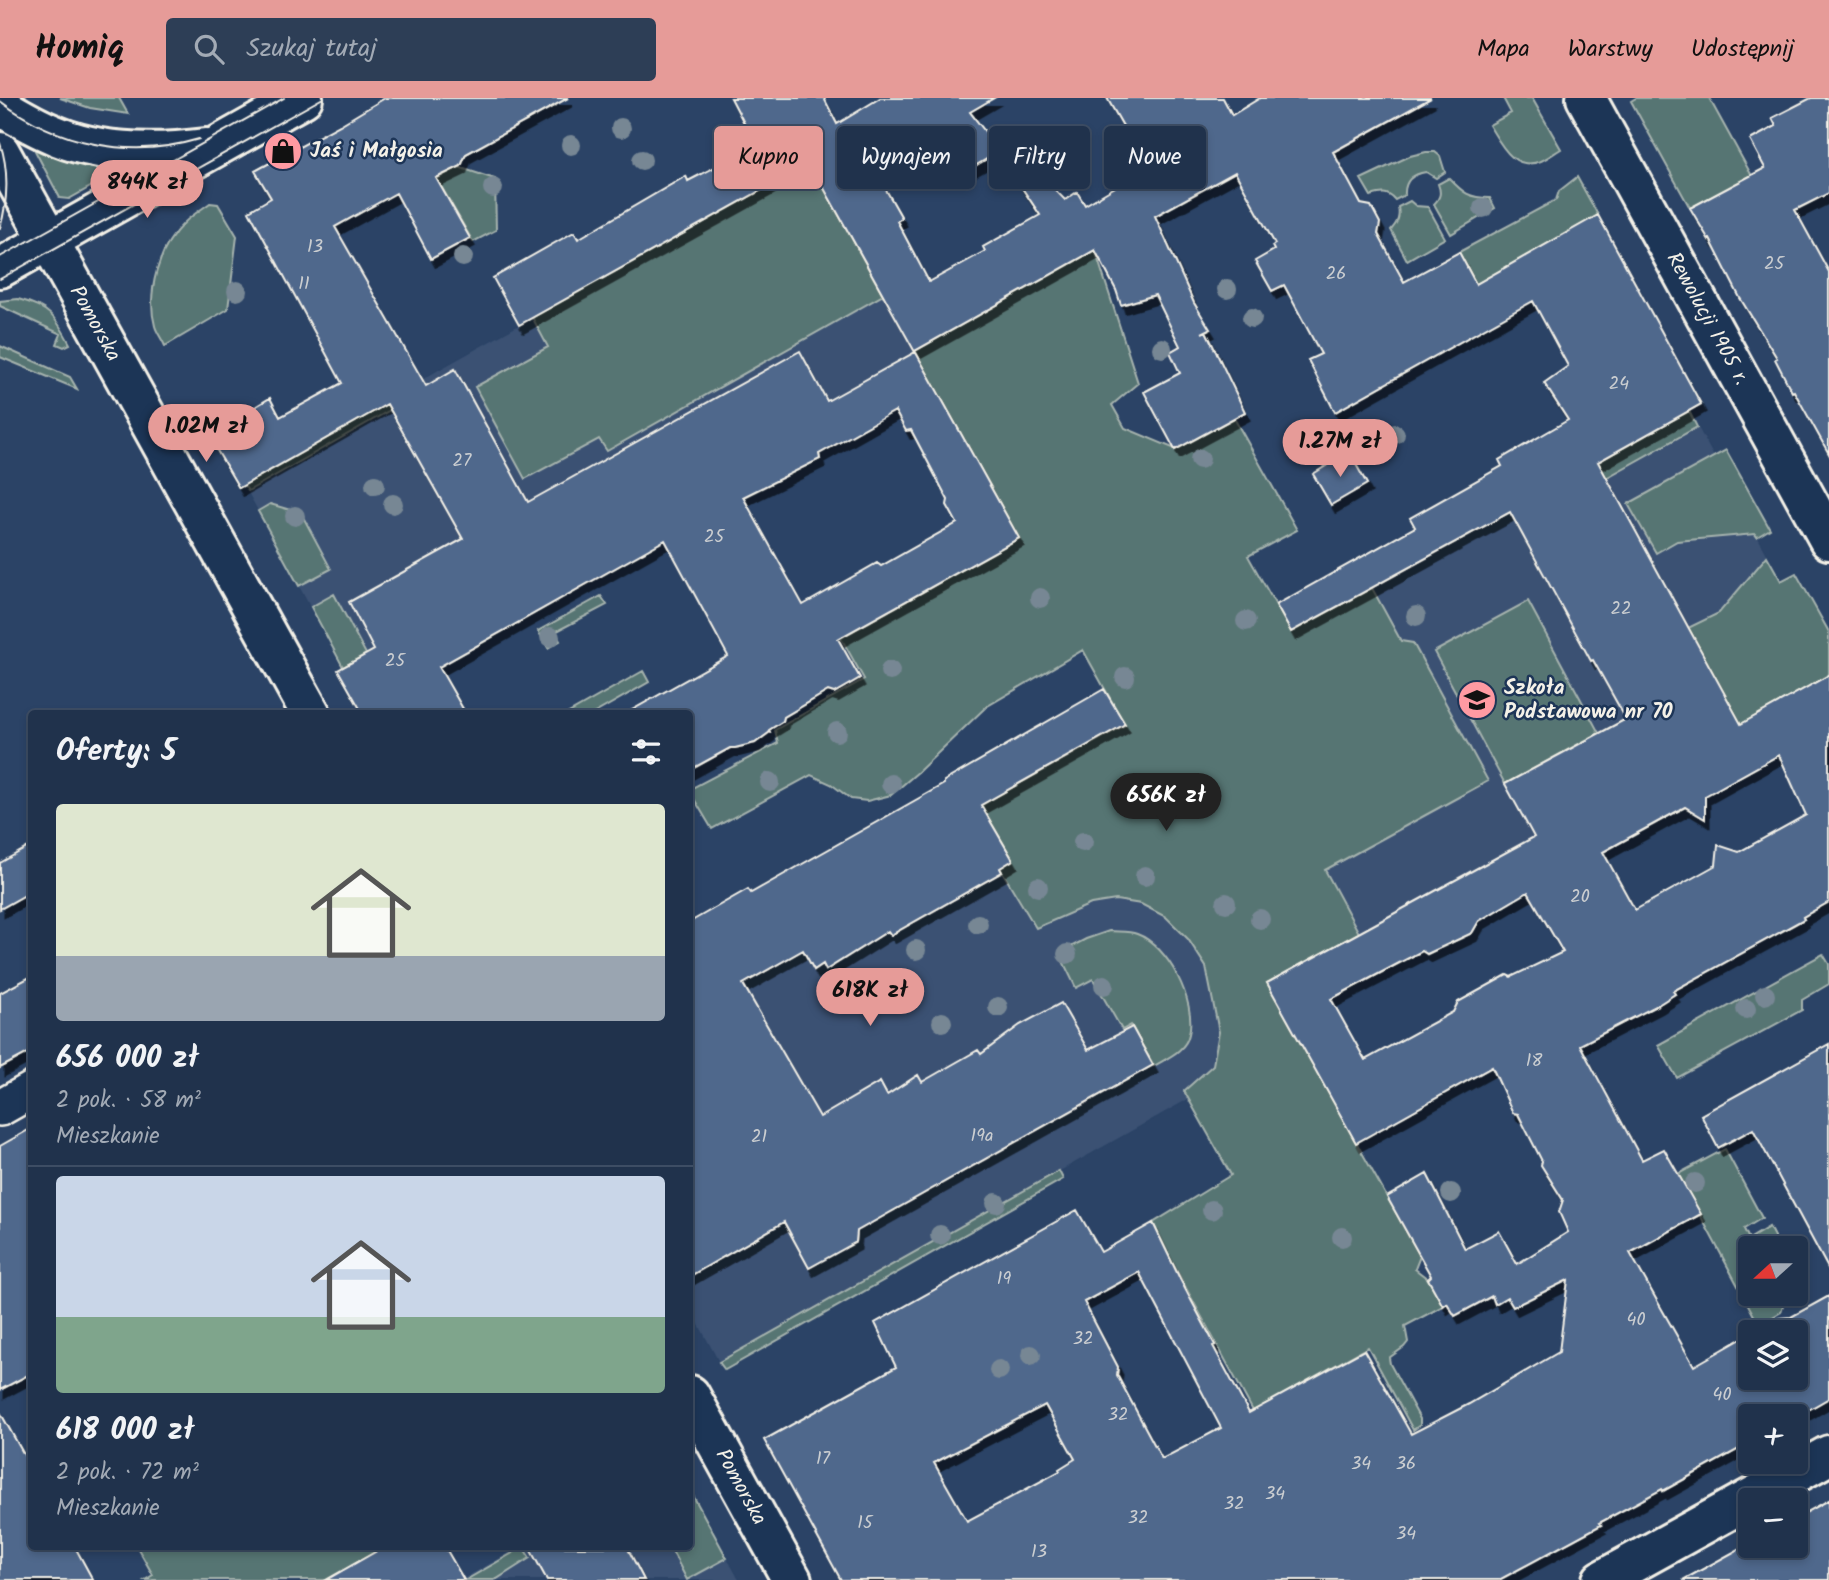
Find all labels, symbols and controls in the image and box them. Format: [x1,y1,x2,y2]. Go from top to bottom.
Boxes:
search box [166,18,656,81]
text: Homiq [35,23,124,76]
text: Szukaj tutaj [246,28,377,70]
icon: search [190,30,228,68]
text: Mapa [1477,30,1530,69]
text: Warstwy [1568,30,1653,69]
text: Udostępnij [1691,30,1794,69]
chip: Kupno [714,126,823,189]
chip: Wynajem [837,126,975,189]
chip: Filtry [989,126,1090,189]
chip: Nowe [1104,126,1206,189]
shop icon: Jaś i Małgosia [262,130,304,172]
place label: Jaś i Małgosia [310,135,443,168]
pin: 844K zł [82,160,212,220]
text: 844K zł [106,165,188,201]
house number: 13 [307,233,323,262]
street label: Rewolucji 1905 r. [1657,246,1757,392]
house number: 25 [1764,250,1785,279]
house number: 26 [1326,260,1346,289]
house number: 11 [298,270,310,299]
street label: Pomorska [60,279,129,368]
house number: 24 [1609,370,1629,399]
pin: 1.02M zł [134,404,278,464]
text: 1.02M zł [164,409,248,445]
pin: 1.27M zł [1268,420,1412,479]
text: 1.27M zł [1299,424,1381,460]
house number: 27 [453,447,472,476]
house number: 25 [704,523,725,552]
house number: 22 [1611,595,1631,624]
house number: 25 [385,647,406,676]
place label: Szkoła Podstawowa nr 70 [1504,672,1673,729]
school or university icon: Szkoła Podstawowa nr 70 [1456,679,1498,721]
text: Oferty: 5 [56,728,176,776]
icon: filters [627,733,665,771]
pin: 656K zł [1101,774,1231,833]
text: 656K zł [1126,778,1206,814]
icon: home [298,850,424,976]
house number: 20 [1570,883,1590,912]
pin: 618K zł [805,968,935,1028]
text: 618K zł [832,973,908,1009]
text: 656 000 zł [56,1035,199,1083]
house number: 18 [1526,1047,1542,1076]
text: 2 pok. · 58 m² [56,1083,201,1119]
text: Mieszkanie [56,1119,160,1155]
house number: 19a [971,1122,993,1151]
house number: 21 [751,1123,767,1152]
icon: home [298,1222,424,1348]
north arrow [1738,1236,1808,1306]
map controls [1738,1236,1808,1558]
house number: 19 [997,1265,1011,1294]
house number: 40 [1627,1306,1645,1335]
button: layers [1738,1320,1808,1390]
house number: 32 [1073,1325,1093,1354]
house number: 40 [1713,1381,1731,1410]
house number: 32 [1108,1401,1128,1430]
button: + [1738,1404,1808,1474]
text: 618 000 zł [56,1407,194,1455]
street label: Pomorska [706,1443,775,1531]
house number: 17 [816,1445,831,1474]
house number: 34 [1351,1450,1371,1479]
house number: 36 [1396,1450,1416,1479]
text: 2 pok. · 72 m² [56,1455,199,1491]
house number: 34 [1265,1480,1285,1509]
button: − [1738,1488,1808,1558]
house number: 32 [1224,1490,1244,1519]
text: Mieszkanie [56,1491,160,1527]
house number: 32 [1128,1504,1148,1533]
house number: 15 [857,1509,874,1538]
house number: 34 [1396,1520,1416,1549]
house number: 13 [1031,1538,1047,1567]

